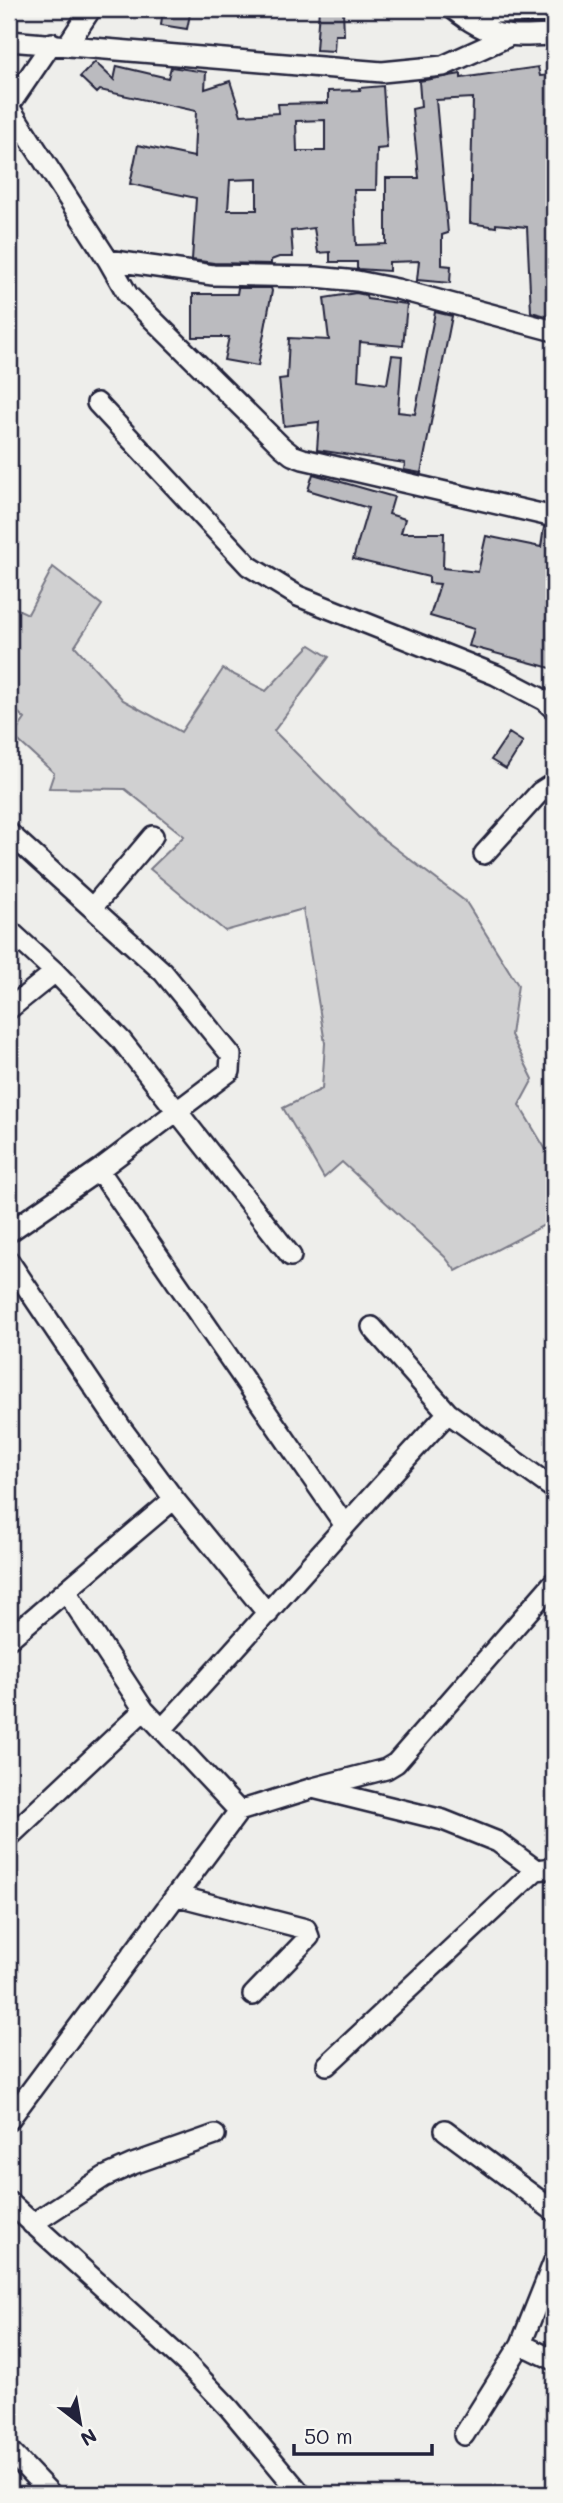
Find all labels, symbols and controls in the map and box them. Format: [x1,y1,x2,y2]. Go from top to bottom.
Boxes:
north arrow [46,2388,116,2458]
scale bar [294,2412,432,2456]
text: 50 m [304,2422,353,2449]
text: N [76,2424,102,2452]

